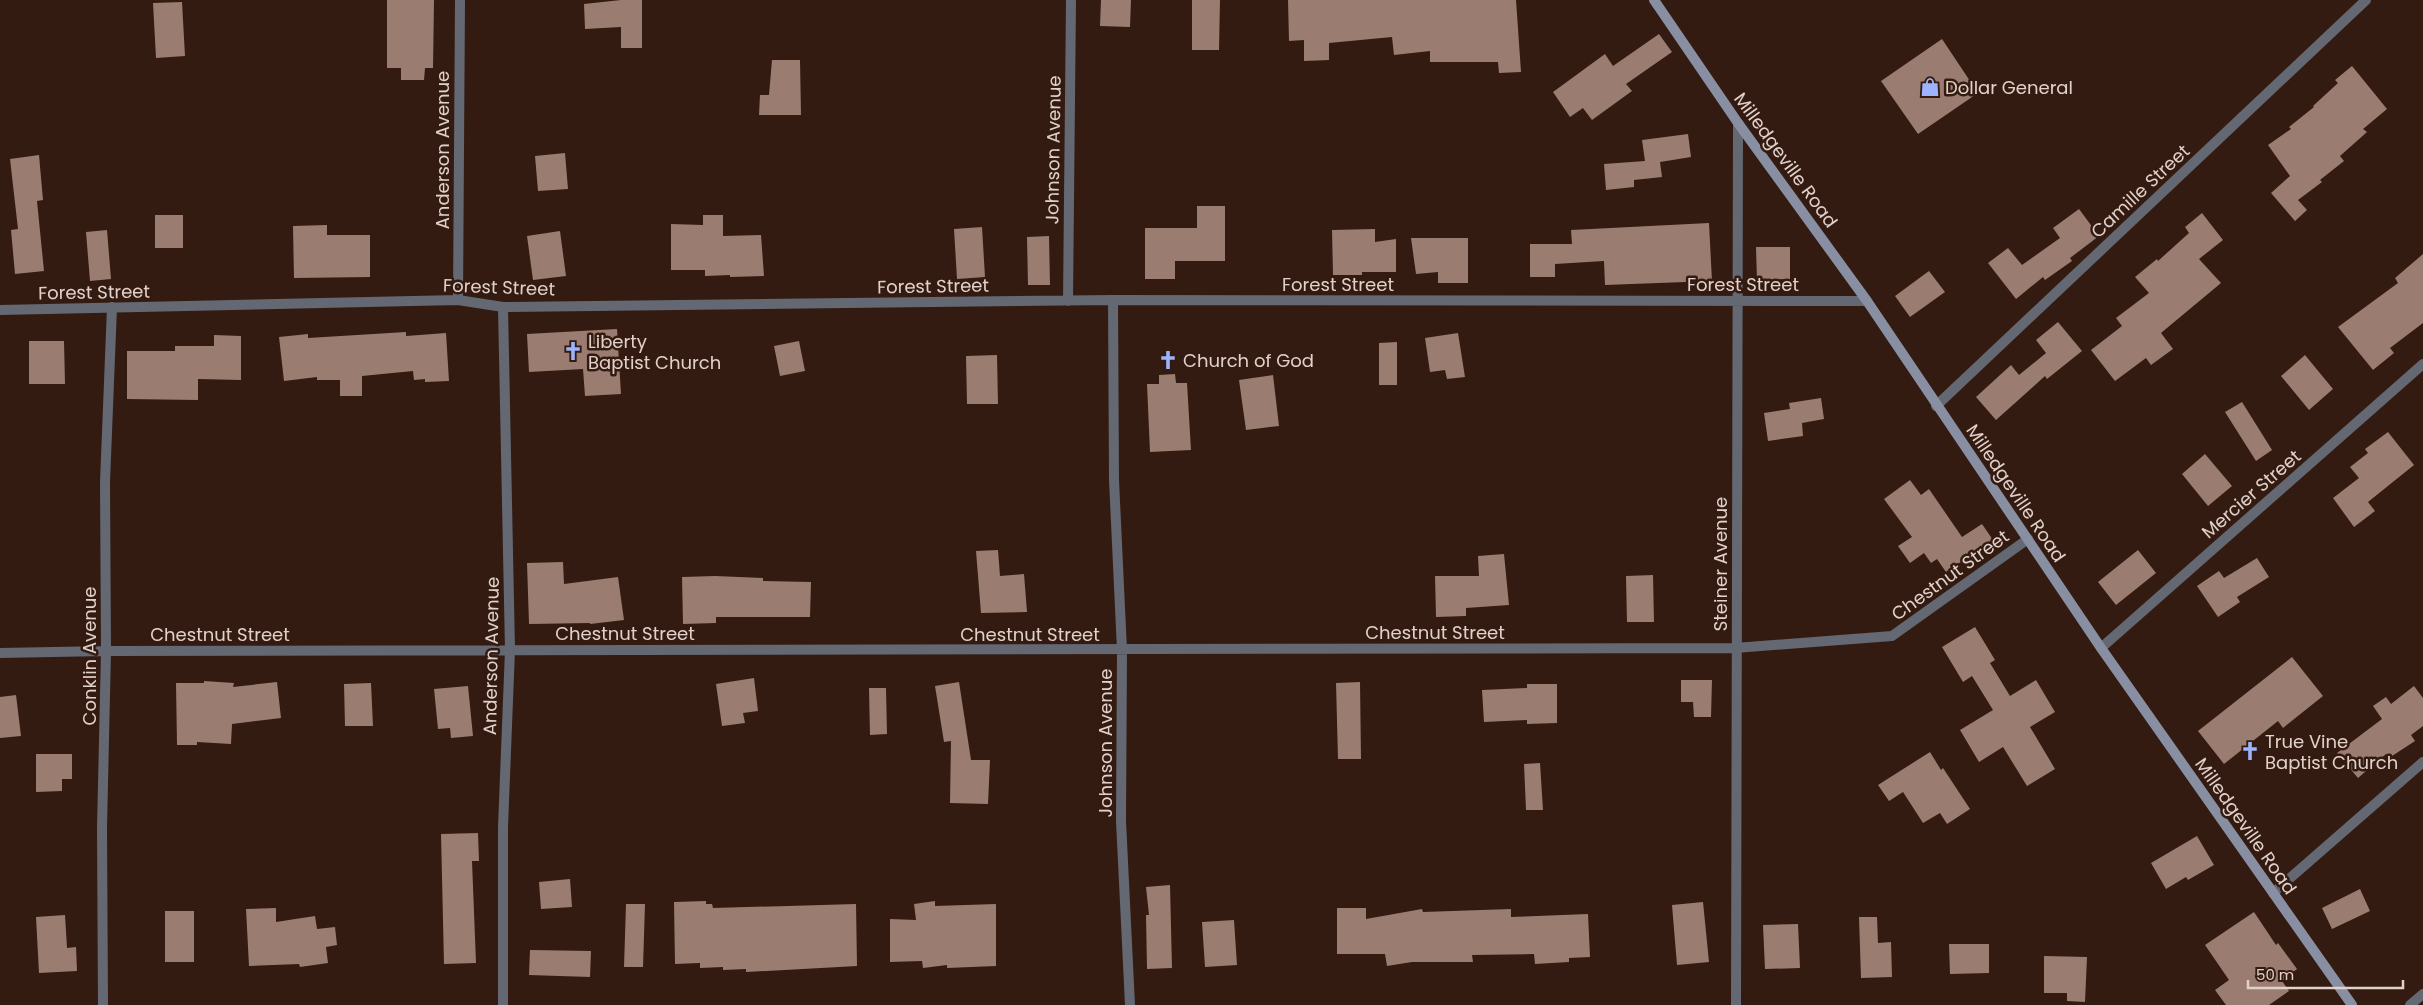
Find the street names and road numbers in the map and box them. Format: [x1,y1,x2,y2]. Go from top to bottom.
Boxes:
street label: Anderson Avenue [430,71,455,229]
street label: Johnson Avenue [1039,75,1067,225]
street label: Milledgeville Road [1728,87,1844,233]
street label: Camille Street [2085,139,2195,243]
street label: Forest Street [1282,272,1394,297]
street label: Forest Street [1687,272,1799,297]
street label: Forest Street [443,273,555,301]
street label: Forest Street [877,273,989,299]
street label: Forest Street [38,279,150,305]
street label: Milledgeville Road [1960,419,2072,567]
street label: Mercier Street [2196,444,2306,544]
street label: Steiner Avenue [1708,497,1733,631]
street label: Chestnut Street [1886,524,2014,626]
street label: Anderson Avenue [477,577,505,735]
street label: Conklin Avenue [77,587,102,725]
street label: Chestnut Street [1365,620,1505,645]
street label: Chestnut Street [555,621,695,646]
street label: Chestnut Street [150,622,290,647]
street label: Chestnut Street [960,622,1100,647]
street label: Johnson Avenue [1093,669,1118,817]
street label: Milledgeville Road [2189,753,2303,899]

